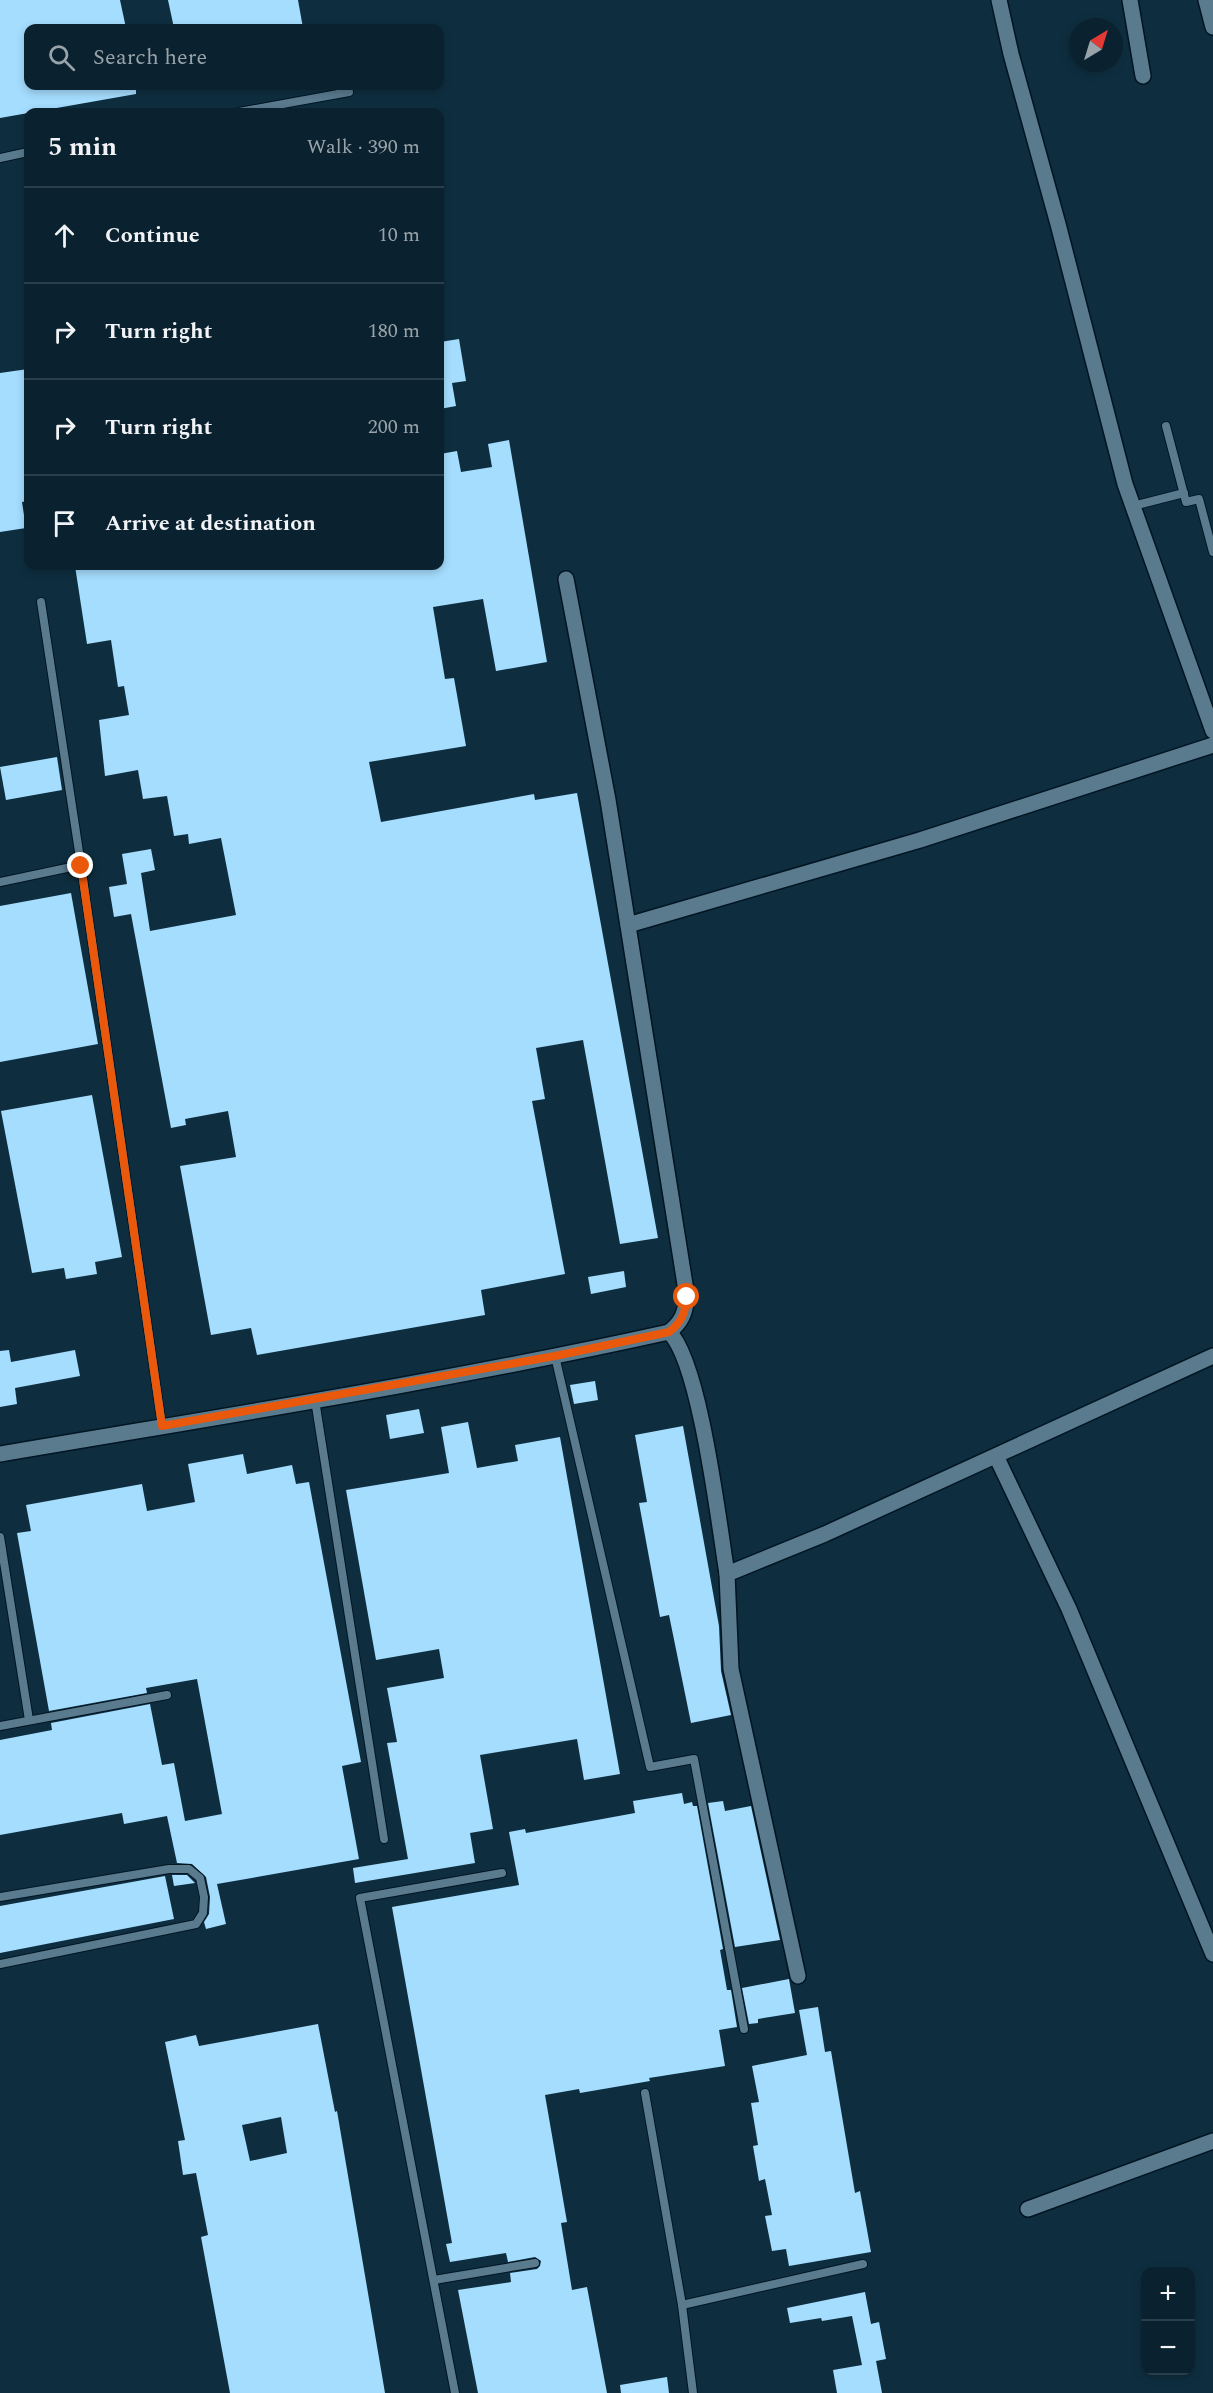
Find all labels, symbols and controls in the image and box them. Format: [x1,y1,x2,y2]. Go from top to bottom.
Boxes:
north arrow [1069,18,1123,72]
search box [24,24,444,90]
icon: search [45,41,78,74]
text: Search here [93,41,207,74]
text: 5 min [48,127,117,167]
text: Walk · 390 m [307,132,420,162]
icon: ahead [48,219,81,252]
text: Continue [105,219,200,252]
text: 10 m [378,220,420,250]
icon: right [48,315,81,348]
text: Turn right [105,315,212,348]
text: 180 m [368,316,420,346]
icon: right [48,411,81,444]
text: Turn right [105,411,212,444]
text: 200 m [368,412,420,442]
icon: arrive [48,507,81,540]
text: Arrive at destination [105,507,316,540]
route end [67,852,93,878]
route start [673,1283,699,1309]
map controls [1141,2267,1195,2375]
button: + [1141,2267,1195,2321]
button: − [1141,2321,1195,2375]

